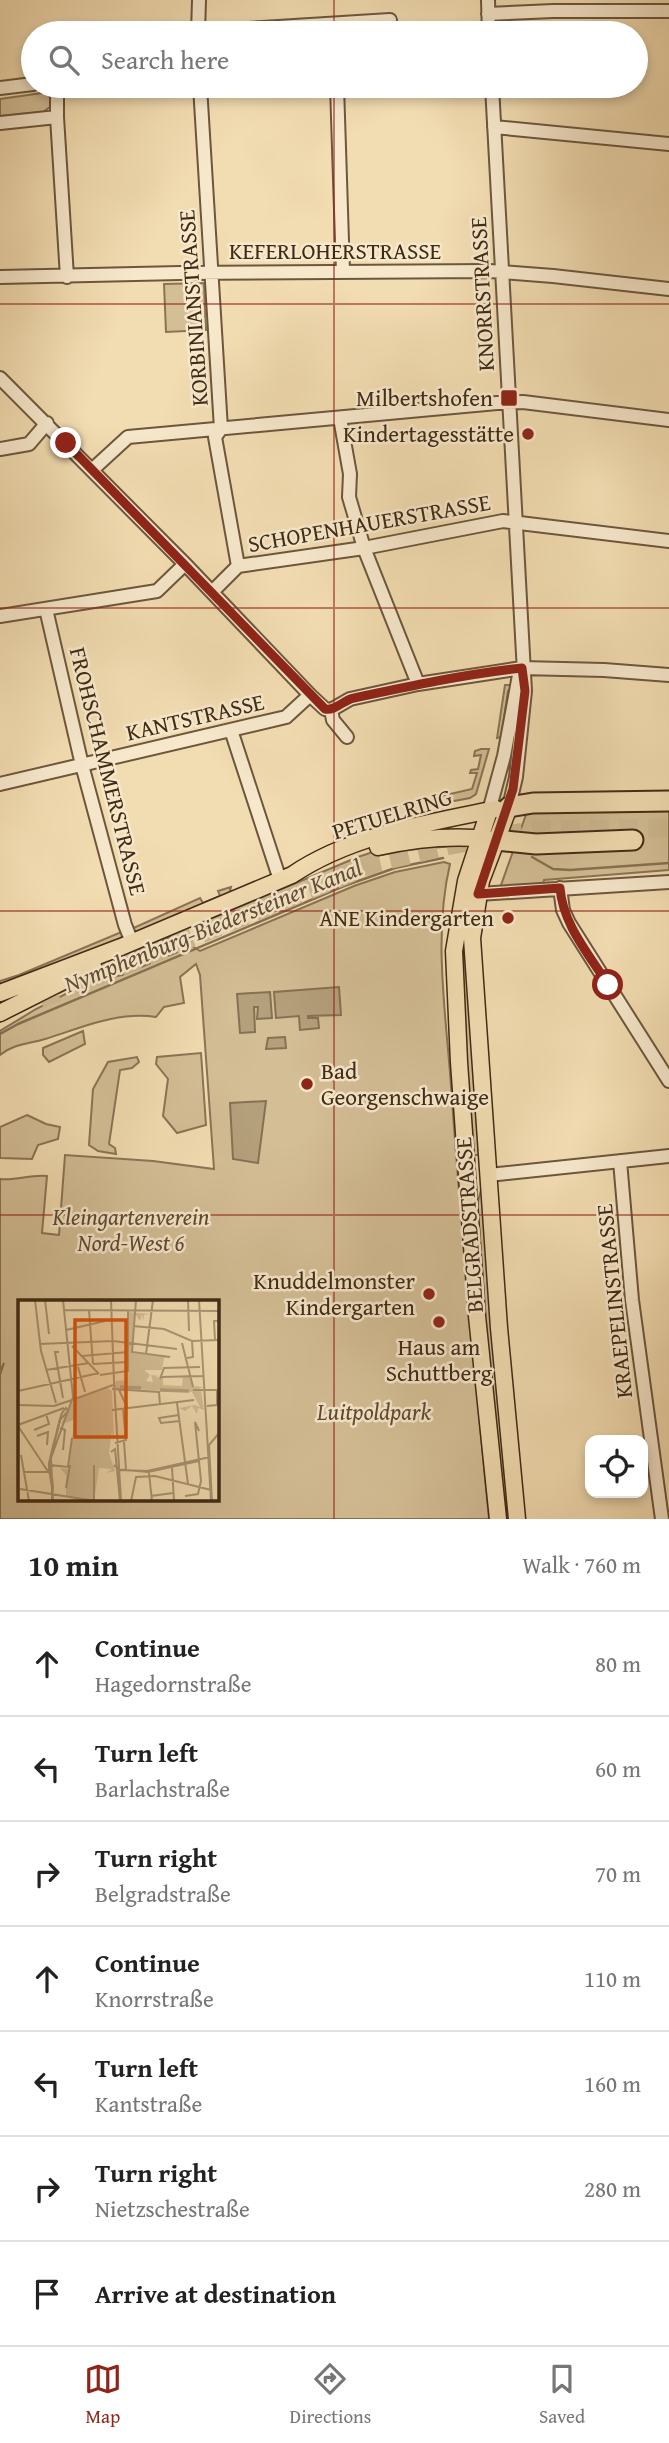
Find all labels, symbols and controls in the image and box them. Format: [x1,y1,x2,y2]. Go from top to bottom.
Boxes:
search box [21,21,648,98]
text: Search here [101,40,229,79]
icon: search [45,41,83,79]
street label: KORBINIANSTRASSE [169,209,216,407]
street label: KNORRSTRASSE [461,216,502,372]
street label: KEFERLOHERSTRASSE [229,234,441,267]
place label: Milbertshofen [356,381,493,414]
marker: Milbertshofen [499,388,519,408]
place label: Kindertagesstätte [343,417,514,450]
marker: Kindertagesstätte [520,426,536,442]
route end [50,427,81,458]
street label: SCHOPENHAUERSTRASSE [245,485,493,560]
street label: FROHSCHAMMERSTRASSE [62,643,155,898]
street label: KANTSTRASSE [123,685,267,748]
street label: PETUELRING [328,780,456,847]
water label: Nymphenburg-Biedersteiner Kanal [58,850,367,1002]
place label: ANE Kindergarten [319,901,494,934]
marker: ANE Kindergarten [500,910,516,926]
route start [592,969,623,1000]
place label: Bad Georgenschwaige [321,1054,489,1113]
marker: Bad Georgenschwaige [299,1076,315,1092]
street label: BELGRADSTRASSE [446,1136,491,1314]
park label: Kleingartenverein Nord-West 6 [52,1200,210,1259]
street label: KRAEPELINSTRASSE [587,1202,640,1400]
place label: Knuddelmonster Kindergarten [253,1264,416,1323]
marker: Knuddelmonster Kindergarten [421,1286,437,1302]
inset map [18,1300,219,1502]
marker: Haus am Schuttberg [431,1314,447,1330]
place label: Haus am Schuttberg [386,1330,493,1389]
park label: Luitpoldpark [316,1395,431,1428]
map controls [585,1435,648,1498]
button: locate [585,1435,648,1498]
text: 10 min [28,1543,118,1587]
text: Walk · 760 m [522,1548,641,1581]
text: Continue [95,1628,200,1667]
icon: ahead [28,1645,66,1683]
text: 80 m [595,1647,641,1680]
text: Hagedornstraße [95,1667,251,1700]
text: Turn left [95,1733,198,1772]
icon: left [28,1750,66,1788]
text: 60 m [595,1752,641,1785]
text: Barlachstraße [95,1772,230,1805]
text: Turn right [95,1838,217,1877]
icon: right [28,1855,66,1893]
text: 70 m [595,1857,641,1890]
text: Belgradstraße [95,1877,231,1910]
text: Continue [95,1943,200,1982]
icon: ahead [28,1960,66,1998]
text: 110 m [584,1962,641,1995]
text: Knorrstraße [95,1982,214,2015]
text: Turn left [95,2048,198,2087]
icon: left [28,2065,66,2103]
text: 160 m [584,2067,641,2100]
text: Kantstraße [95,2087,202,2120]
text: Turn right [95,2153,217,2192]
icon: right [28,2170,66,2208]
text: 280 m [584,2172,641,2205]
text: Nietzschestraße [95,2192,250,2225]
text: Arrive at destination [95,2274,336,2313]
icon: arrive [28,2275,66,2313]
tab: Map [84,2360,122,2430]
tab: Directions [290,2360,371,2430]
tab: Saved [539,2360,585,2430]

